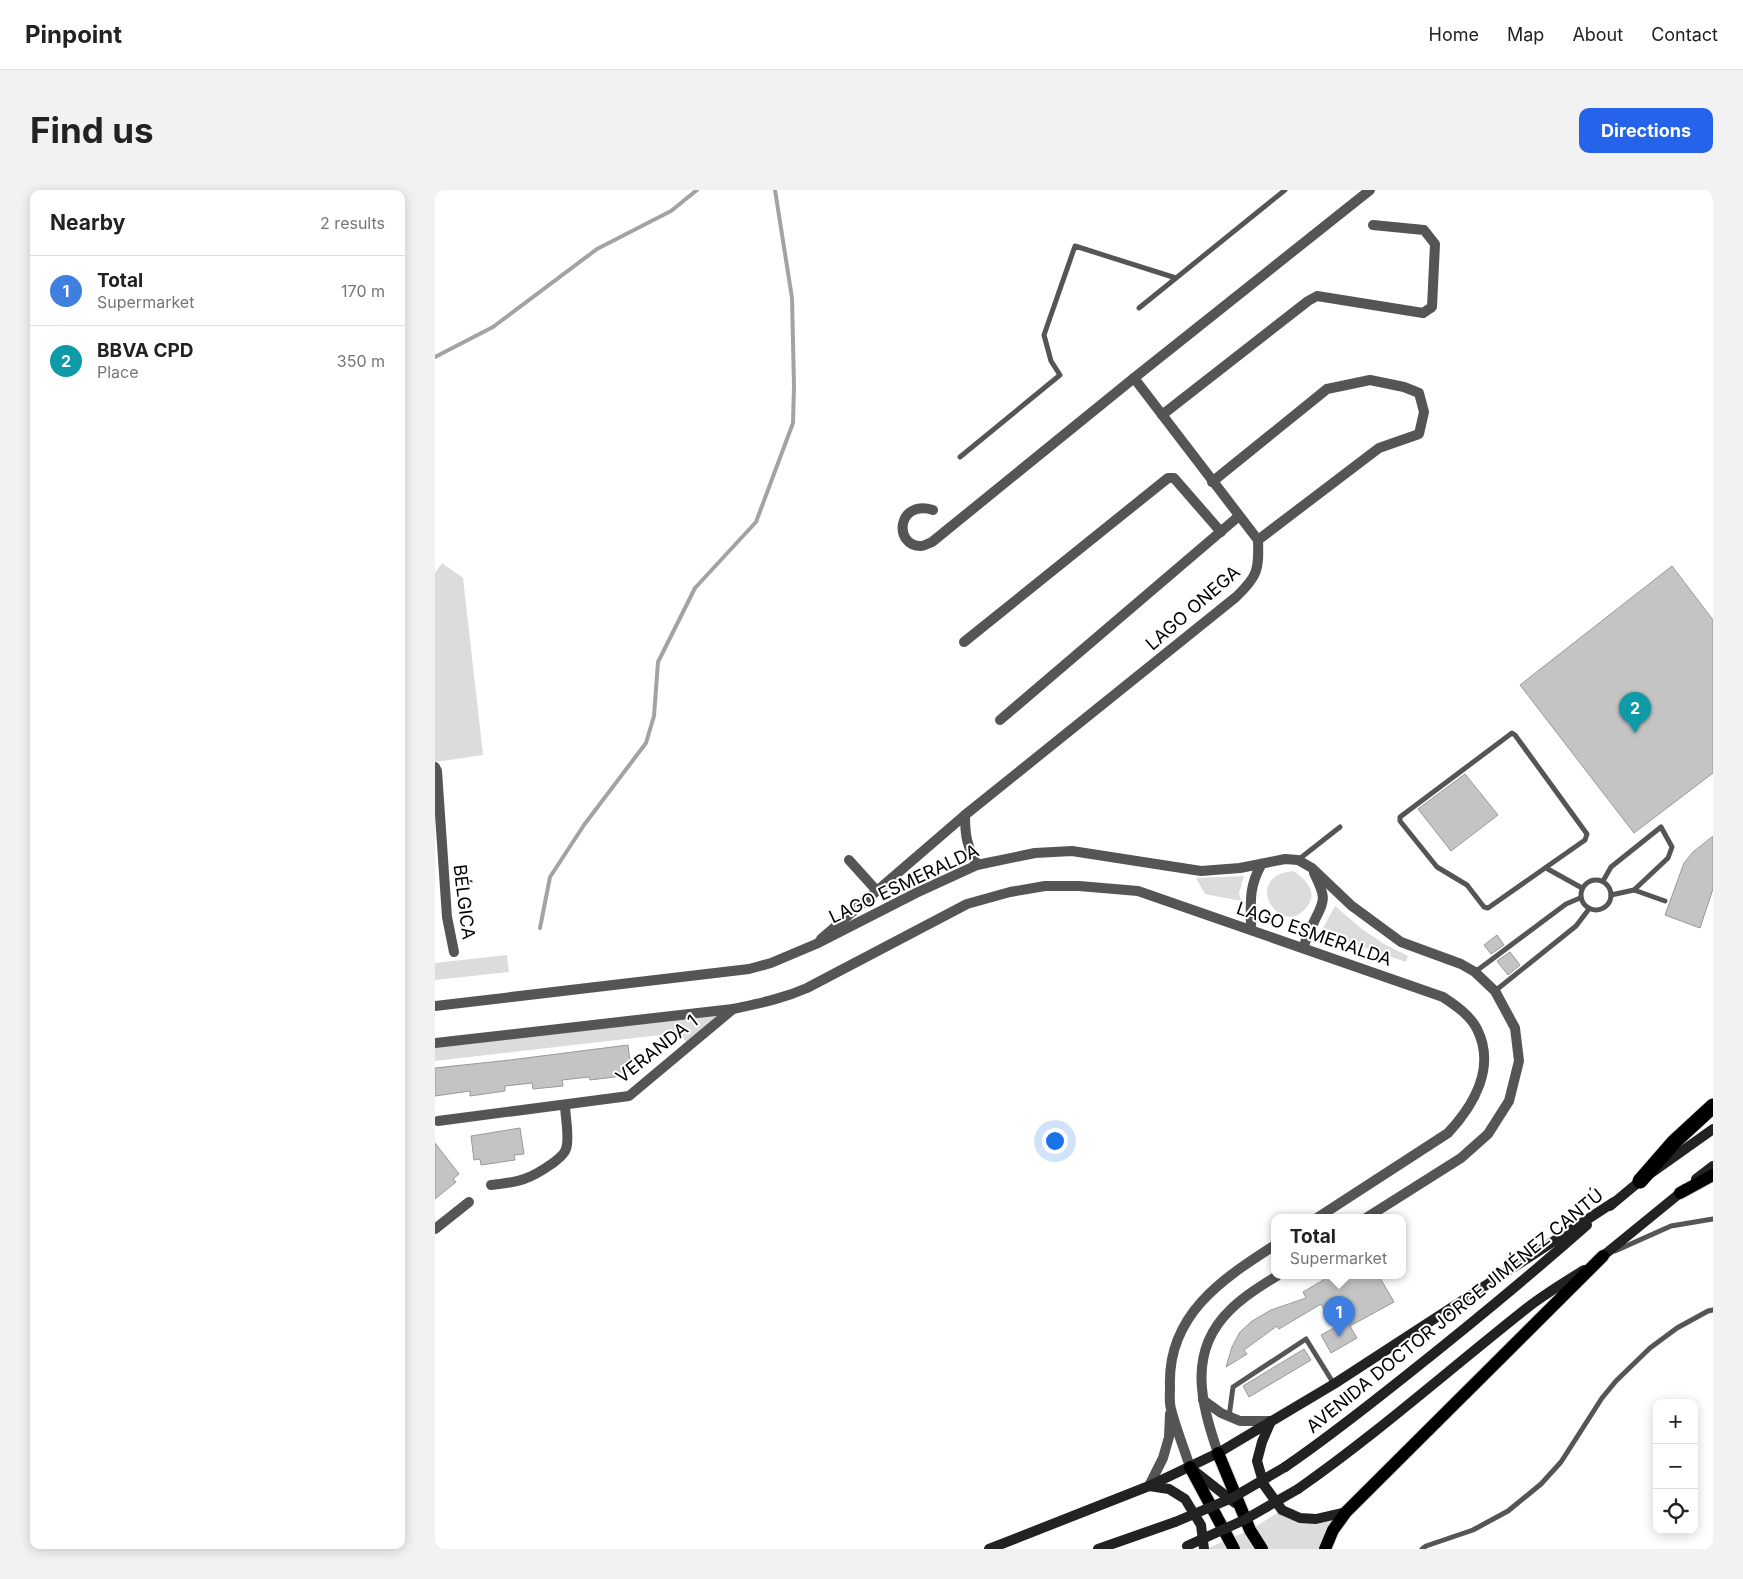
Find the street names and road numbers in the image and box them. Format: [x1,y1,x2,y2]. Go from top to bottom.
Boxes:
street label: LAGO ONEGA [1141,561,1244,654]
street label: LAGO ESMERALDA [826,840,982,927]
street label: BÉLGICA [449,863,481,941]
street label: LAGO ESMERALDA [1234,897,1394,970]
street label: VERANDA 1 [612,1010,702,1087]
street label: AVENIDA DOCTOR JORGE JIMÉNEZ CANTÚ [1301,1183,1607,1437]

